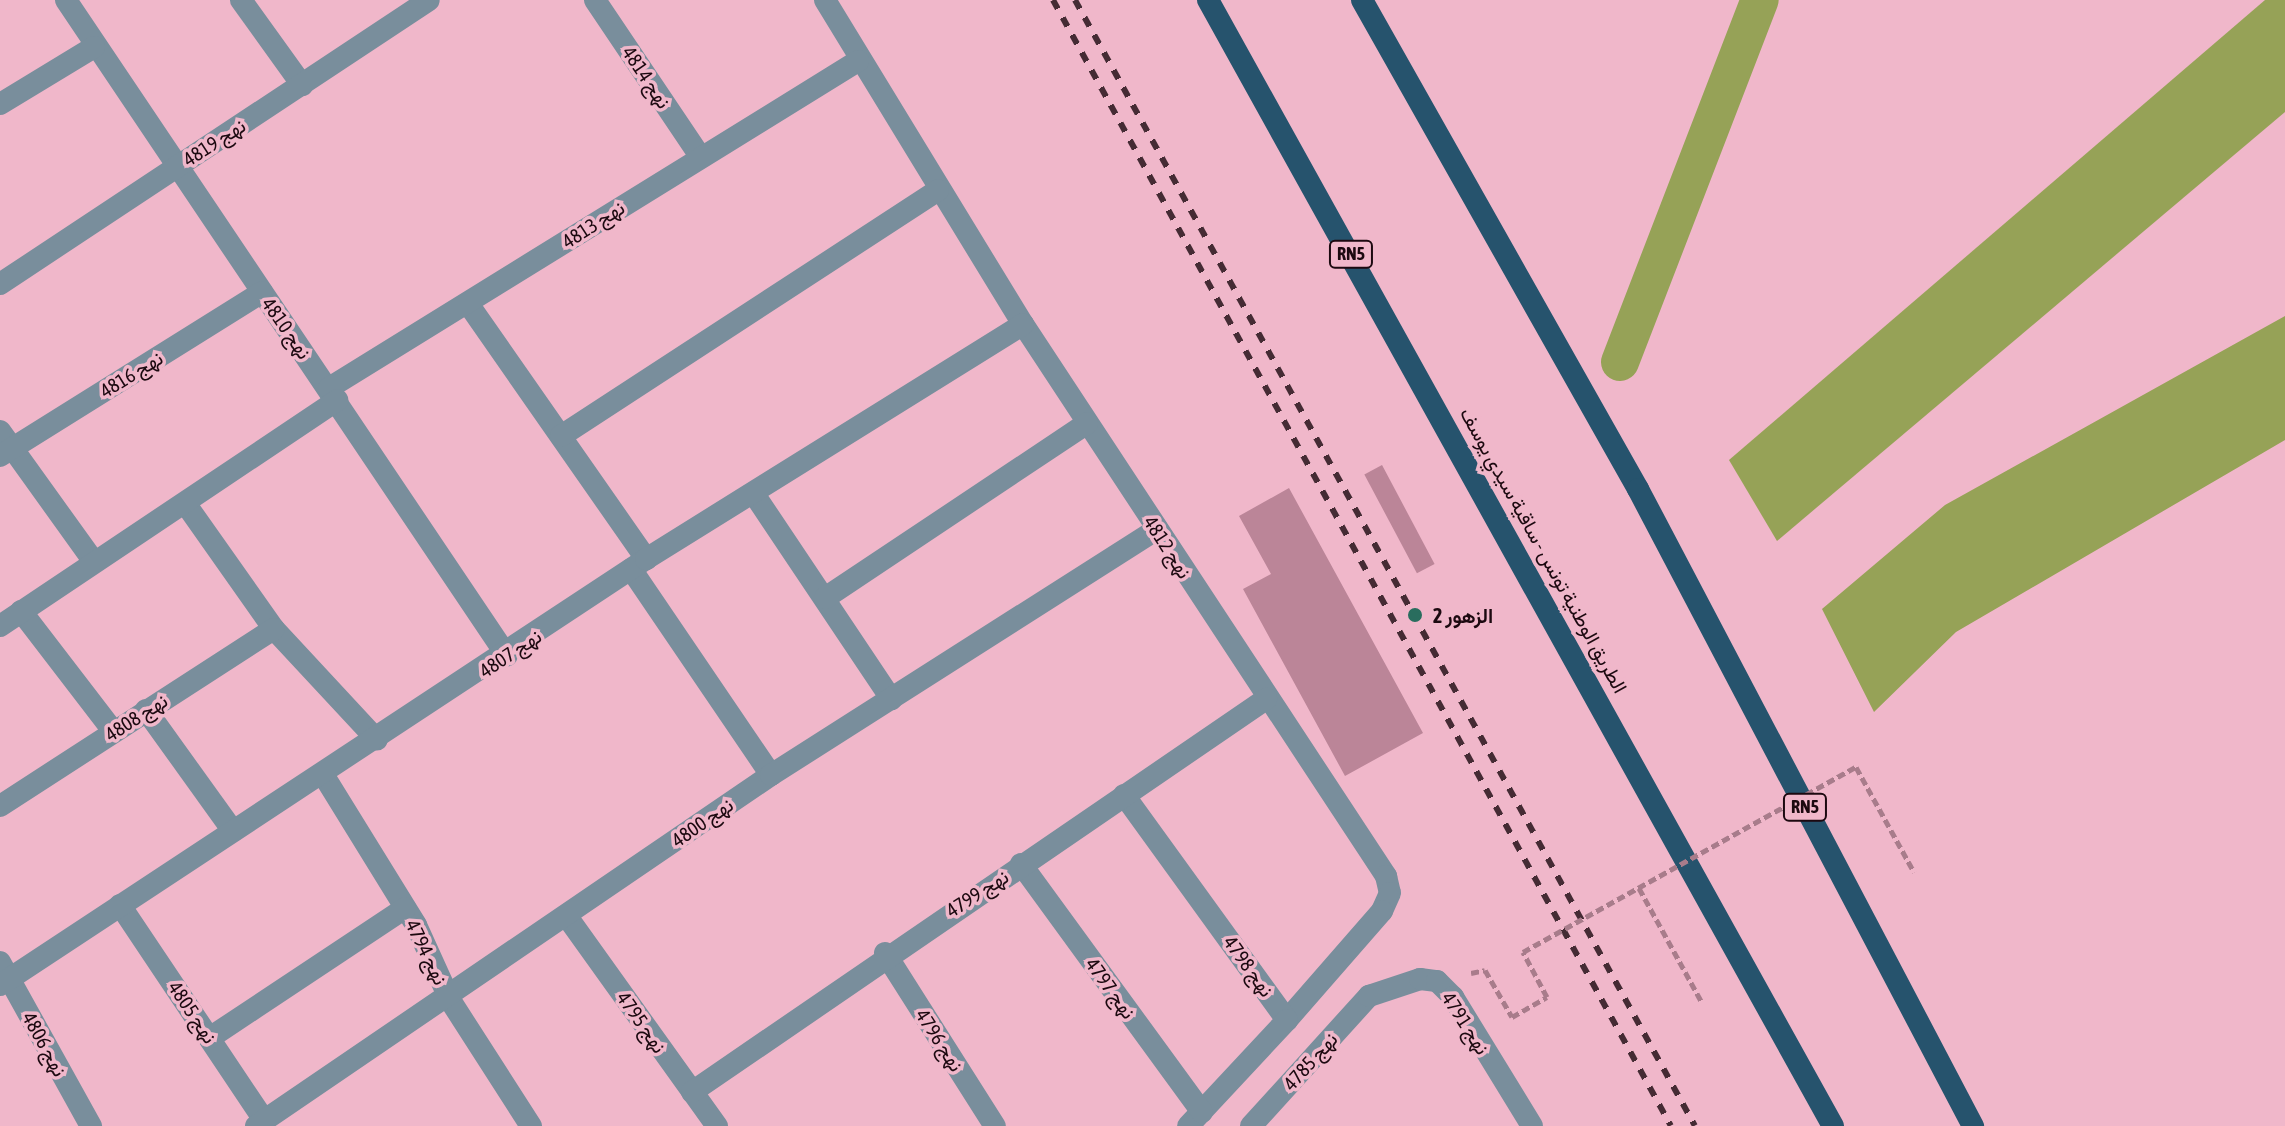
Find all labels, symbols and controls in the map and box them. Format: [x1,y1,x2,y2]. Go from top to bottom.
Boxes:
street label: نهج 4814 [618,41,676,113]
street label: نهج 4819 [178,113,250,171]
street label: نهج 4813 [557,195,629,253]
road number: RN5 [1327,240,1375,268]
street label: نهج 4810 [257,293,317,363]
street label: نهج 4816 [95,345,167,403]
street label: الطريق الوطنية تونس - ساقية سيدي يوسف [1455,403,1633,697]
street label: نهج 4812 [1139,511,1197,583]
place label: الزهور 2 [1433,603,1493,627]
marker: الزهور 2 [1404,604,1426,626]
street label: نهج 4807 [474,624,546,682]
street label: نهج 4808 [100,688,172,746]
street label: نهج 4800 [667,792,737,852]
road number: RN5 [1781,793,1829,821]
street label: نهج 4799 [941,864,1013,922]
street label: نهج 4794 [401,915,453,989]
street label: نهج 4798 [1219,931,1279,1001]
street label: نهج 4797 [1081,953,1141,1023]
street label: نهج 4805 [164,976,222,1048]
street label: نهج 4795 [612,987,672,1057]
street label: نهج 4791 [1437,987,1495,1059]
street label: نهج 4796 [911,1004,969,1076]
street label: نهج 4806 [18,1008,72,1080]
street label: نهج 4785 [1278,1027,1342,1095]

